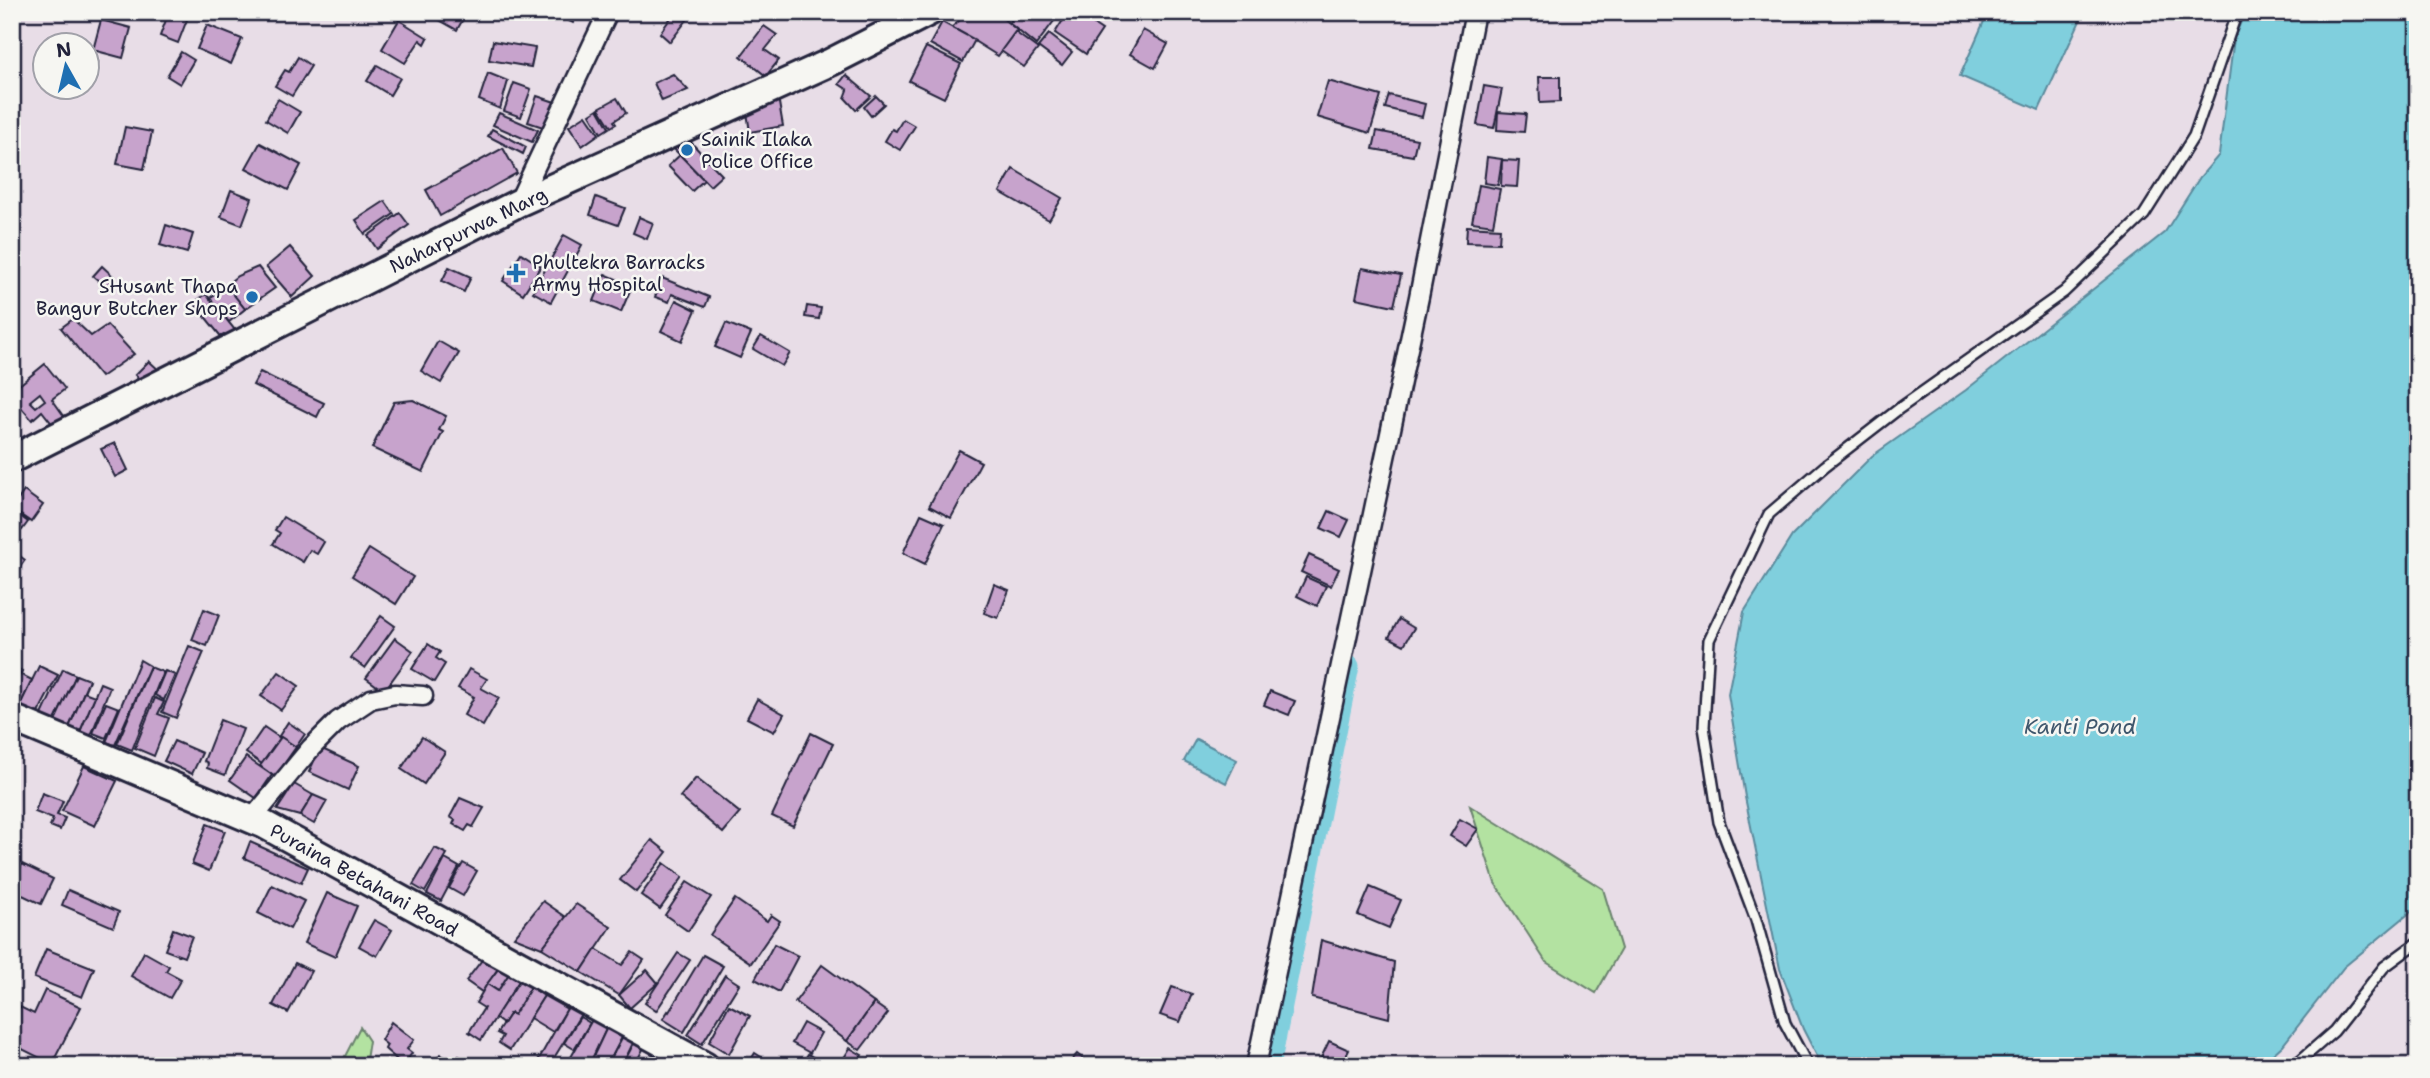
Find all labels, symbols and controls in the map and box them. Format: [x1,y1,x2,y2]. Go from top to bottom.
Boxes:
north arrow [32,32,102,102]
text: N [55,36,73,63]
place label: Sainik Ilaka Police Office [701,127,814,174]
marker: Sainik Ilaka Police Office [679,142,695,158]
street label: Naharpurwa Marg [385,181,551,279]
place label: Phultekra Barracks Army Hospital [532,250,705,297]
marker: Phultekra Barracks Army Hospital [506,263,526,283]
place label: SHusant Thapa Bangur Butcher Shops [36,274,238,321]
marker: SHusant Thapa Bangur Butcher Shops [244,289,260,305]
water label: Kanti Pond [2024,713,2137,741]
street label: Puraina Betahani Road [265,818,463,942]

